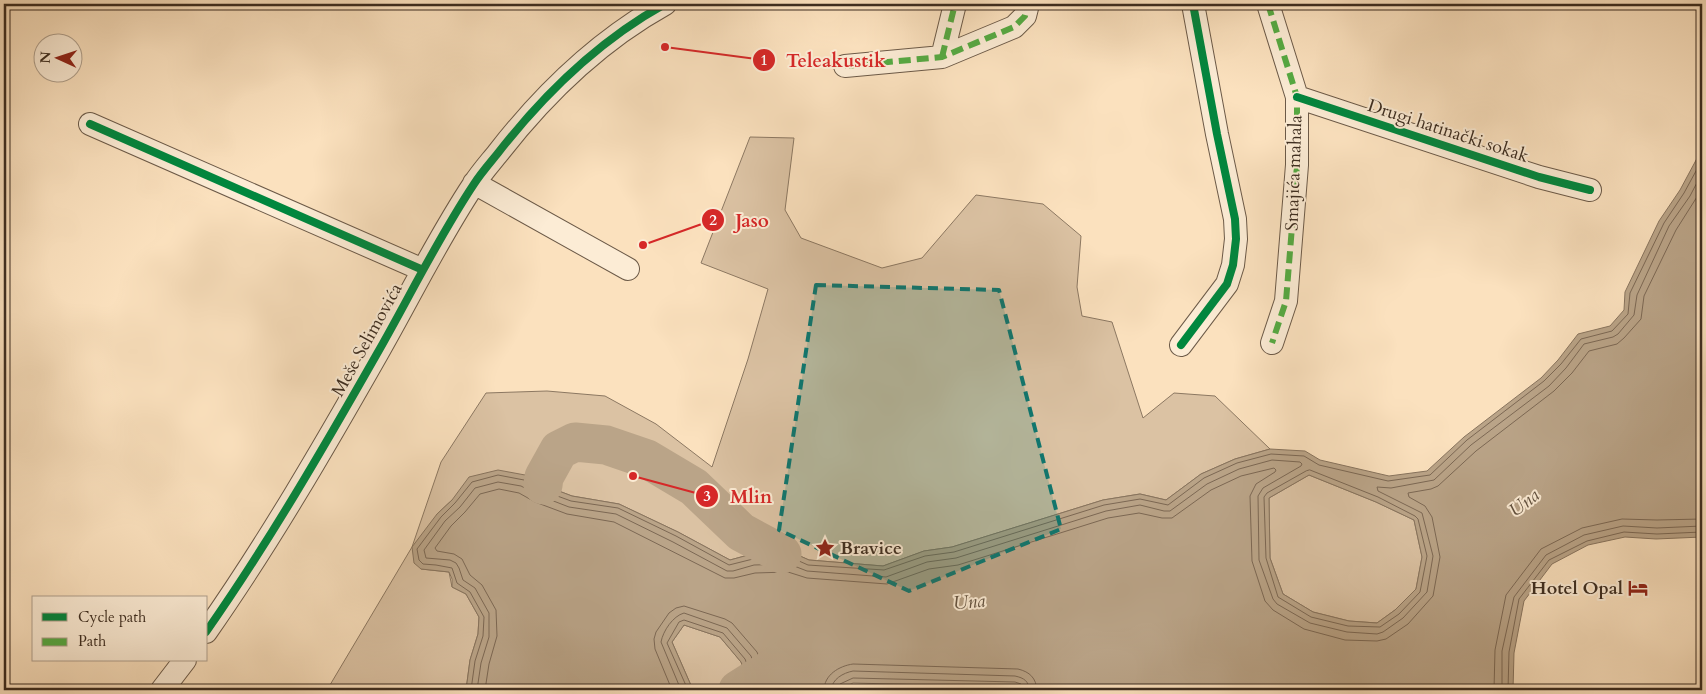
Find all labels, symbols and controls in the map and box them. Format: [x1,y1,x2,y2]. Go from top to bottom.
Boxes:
north arrow [32,32,82,82]
callout: Teleakustik [751,43,896,77]
text: Teleakustik [786,48,886,74]
text: 1 [760,50,768,70]
text: N [36,51,55,64]
street label: Drugi hatinački sokak [1364,93,1532,169]
street label: Smajića mahala [1279,114,1309,231]
callout: Jaso [700,203,779,237]
text: Jaso [732,208,769,234]
text: 2 [709,210,717,230]
street label: Meše Selimovića [325,279,409,401]
callout: Mlin [695,479,782,513]
water label: Una [1503,482,1545,523]
text: Mlin [730,484,773,510]
text: 3 [703,486,711,506]
place label: Bravice [840,536,902,561]
place icon: Bravice [814,537,836,559]
place label: Hotel Opal [1531,576,1623,601]
hotel icon: Hotel Opal [1627,577,1649,599]
water label: Una [952,588,987,616]
legend [32,596,208,662]
text: Cycle path [78,607,147,627]
text: Path [78,631,107,651]

